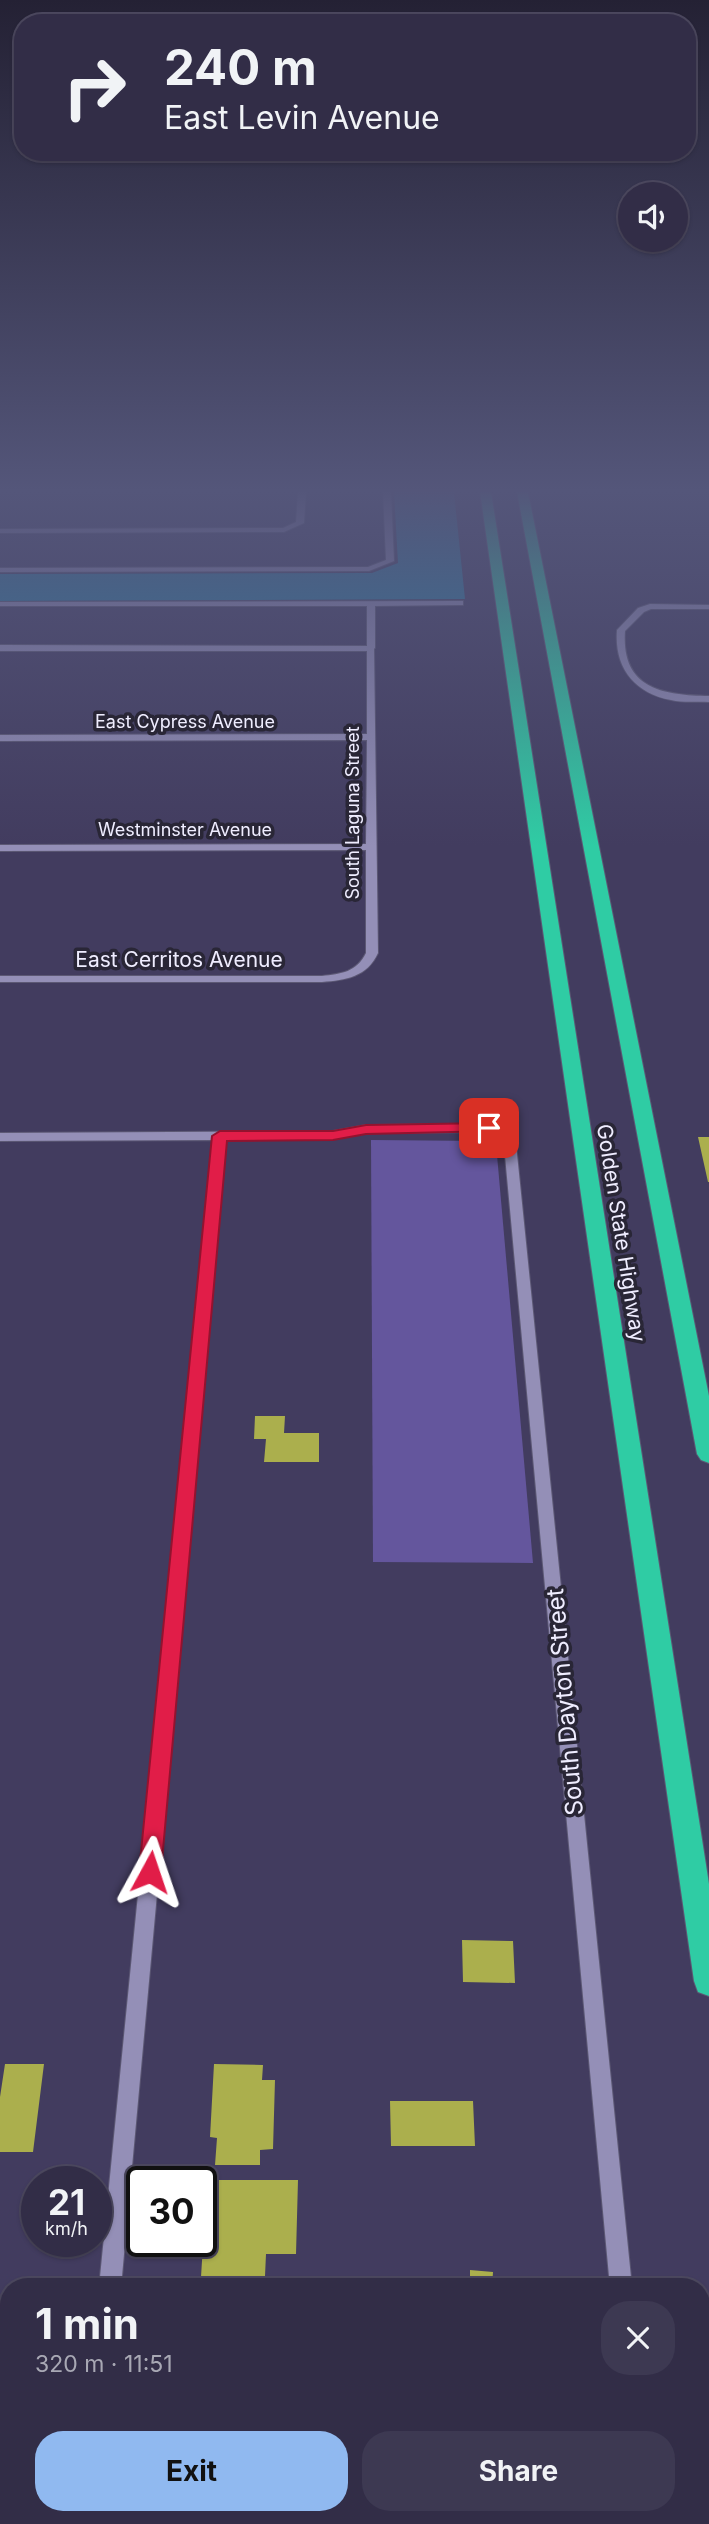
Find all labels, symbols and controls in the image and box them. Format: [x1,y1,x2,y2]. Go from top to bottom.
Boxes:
text: 240 m [164,38,317,97]
icon: right [49,42,140,133]
text: East Levin Avenue [164,98,440,137]
map controls [618,182,688,252]
button: sound [618,182,688,252]
street label: East Cypress Avenue [95,711,275,732]
street label: South Laguna Street [342,726,363,900]
street label: Westminster Avenue [98,819,272,840]
street label: East Cerritos Avenue [75,947,283,972]
pin [459,1098,519,1158]
icon: arrive [470,1109,508,1147]
street label: Golden State Highway [592,1122,651,1344]
street label: South Dayton Street [540,1587,589,1817]
position arrow [113,1835,187,1909]
speed limit sign: 30 [126,2166,217,2257]
text: 21 [48,2181,85,2223]
text: km/h [45,2218,88,2239]
text: 1 min [35,2298,139,2349]
button: close [601,2301,675,2375]
text: 320 m · 11:51 [35,2350,173,2378]
button: Exit [35,2431,348,2511]
button: Share [362,2431,675,2511]

